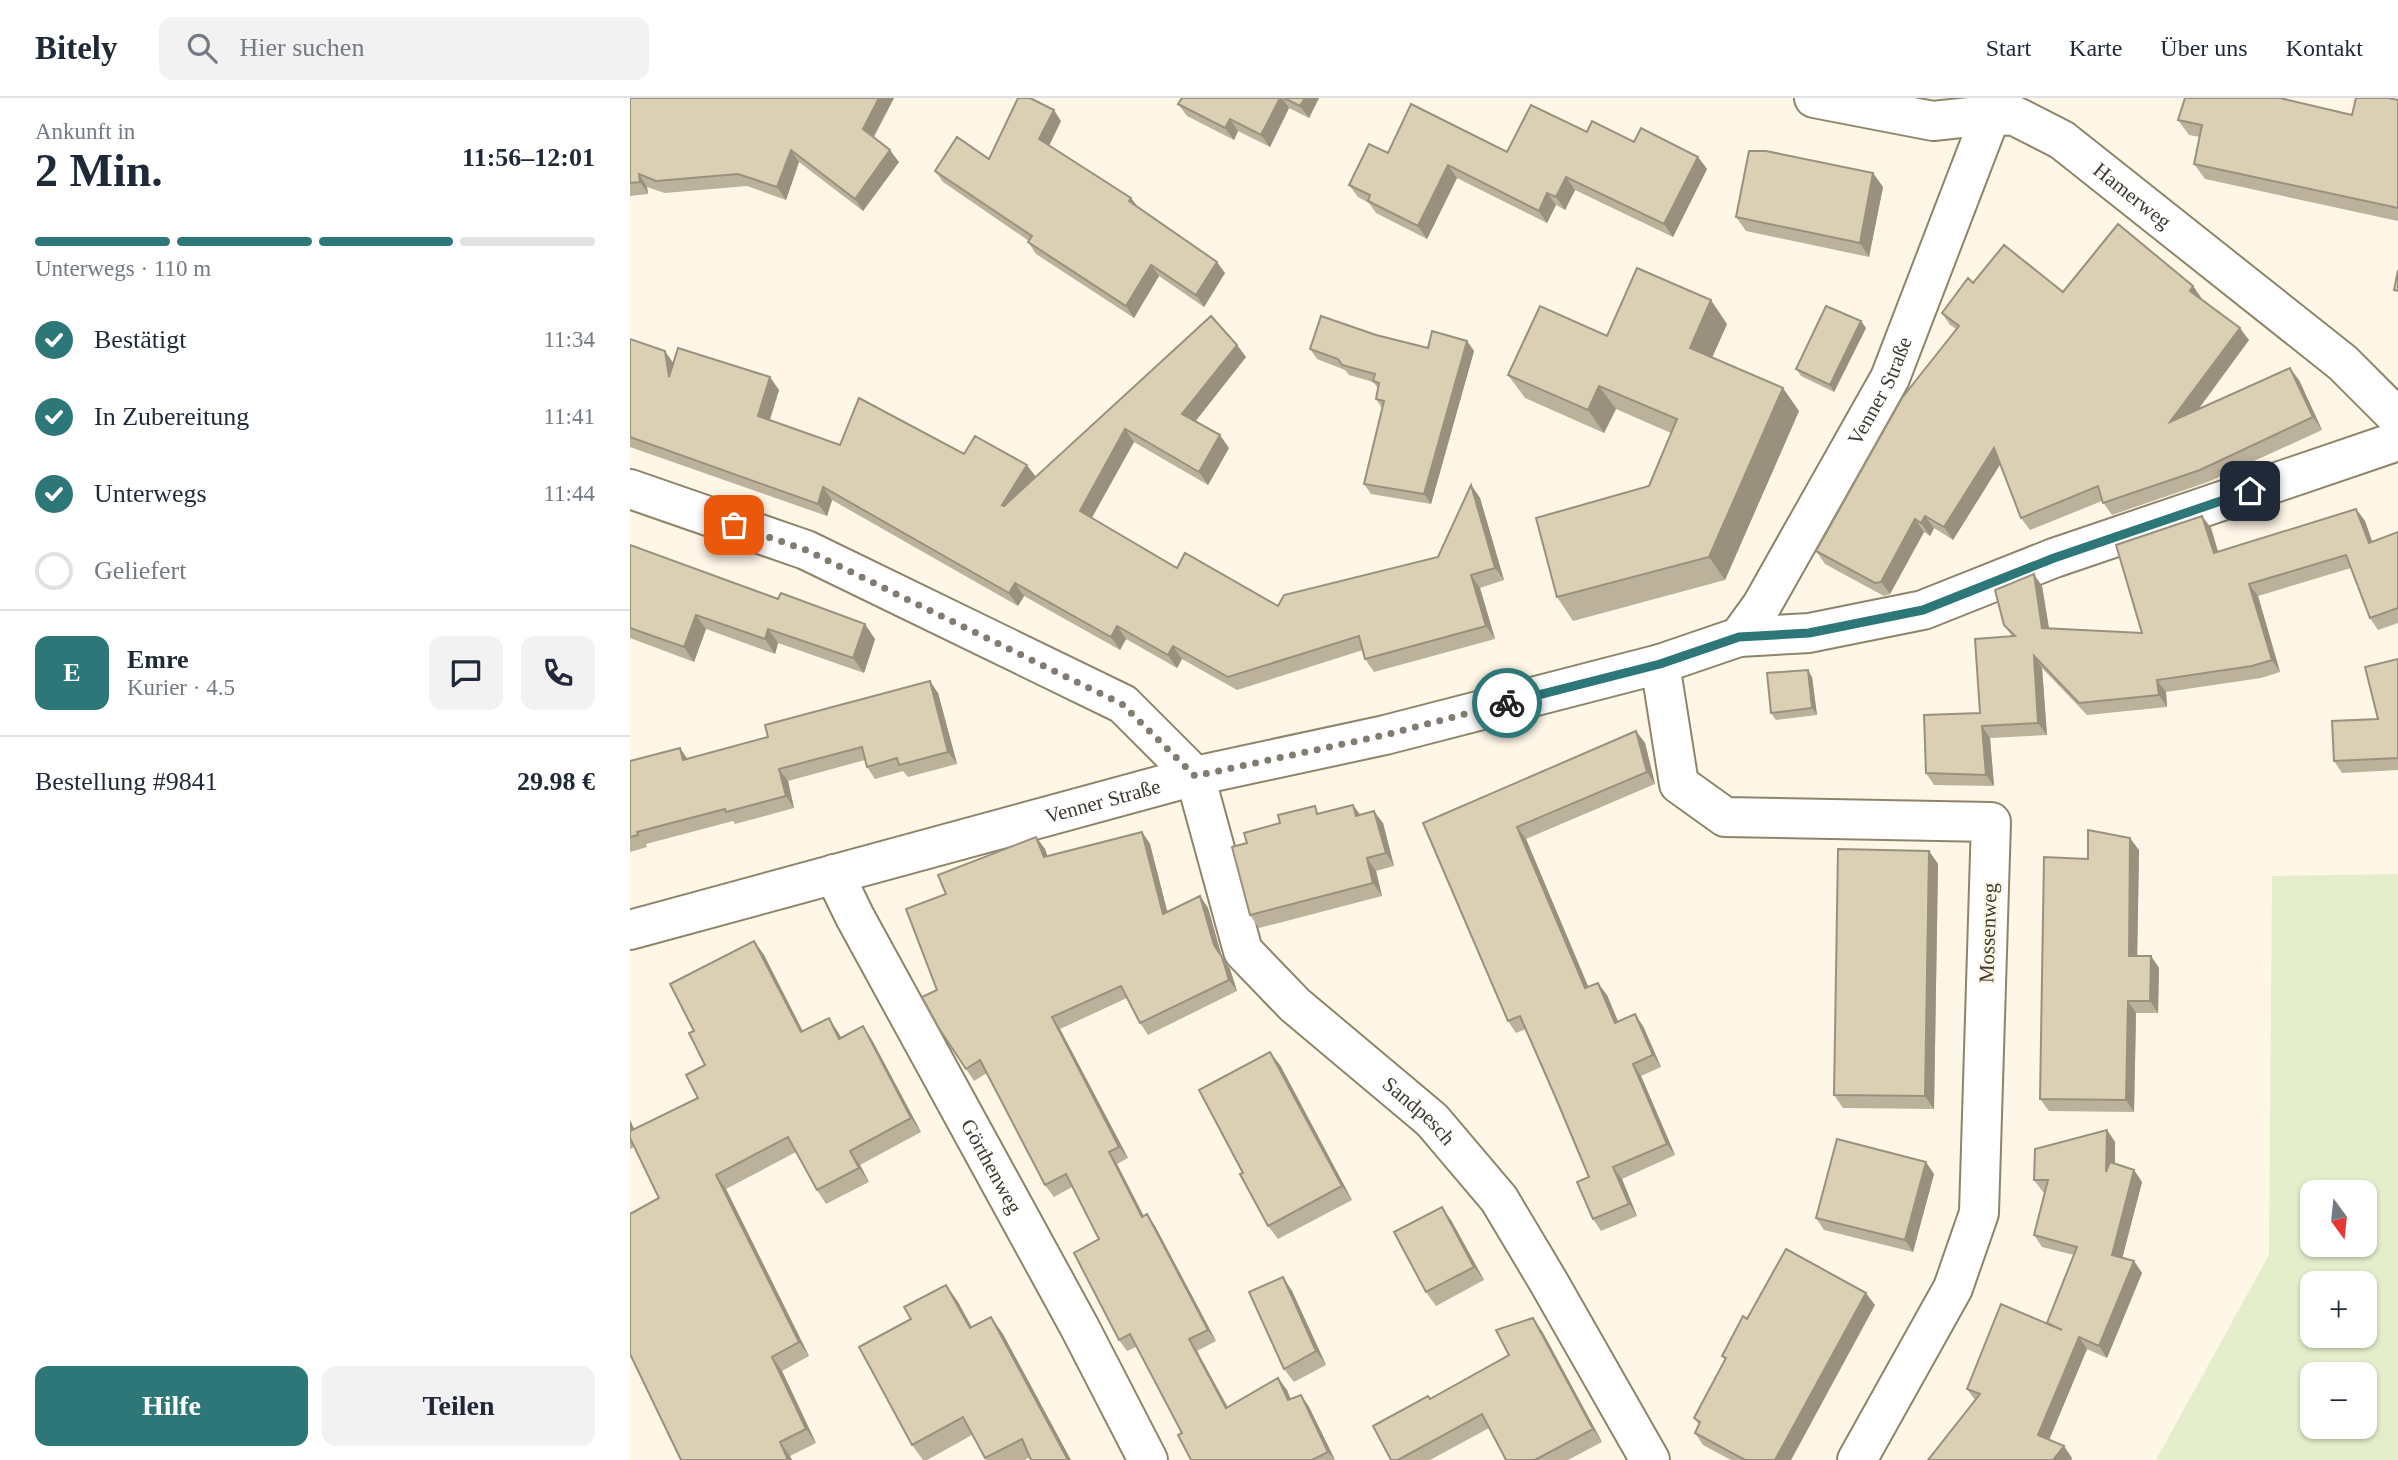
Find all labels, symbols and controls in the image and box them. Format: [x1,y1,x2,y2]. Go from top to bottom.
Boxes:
search box [159,17,649,80]
icon: search [183,29,221,67]
text: Bitely [35,30,117,66]
text: Hier suchen [239,33,364,62]
text: Start [1986,35,2031,61]
text: Karte [2069,35,2122,61]
text: Über uns [2160,35,2248,61]
text: Kontakt [2286,35,2363,61]
text: Ankunft in [35,119,135,144]
text: 11:56–12:01 [462,143,595,172]
text: 2 Min. [35,145,163,196]
street label: Hamerweg [2089,158,2176,234]
text: Unterwegs · 110 m [35,256,211,281]
icon: check [35,321,73,359]
text: Bestätigt [94,325,186,354]
text: 11:34 [543,327,595,352]
street label: Venner Straße [1843,333,1917,449]
icon: check [35,398,73,436]
text: In Zubereitung [94,402,249,431]
text: 11:41 [543,404,595,429]
pin [2220,461,2280,521]
icon: home [2231,472,2269,510]
icon: check [35,475,73,513]
text: Unterwegs [94,479,207,508]
text: 11:44 [543,481,595,506]
pin [704,495,764,555]
icon: bag [715,506,753,544]
text: Geliefert [94,556,186,585]
button: chat [429,636,503,710]
button: phone [521,636,595,710]
text: Emre [127,645,189,674]
text: E [63,658,81,687]
courier [1472,668,1542,738]
text: Kurier · 4.5 [127,675,235,700]
icon: bike [1488,684,1526,722]
text: Bestellung #9841 [35,767,218,796]
text: 29.98 € [517,767,595,796]
street label: Venner Straße [1042,774,1163,828]
street label: Mossenweg [1974,882,2002,984]
street label: Sandpesch [1378,1072,1460,1150]
street label: Görthenweg [956,1115,1027,1218]
north arrow [2300,1180,2376,1256]
map controls [2300,1180,2377,1439]
button: + [2300,1271,2377,1348]
button: − [2300,1362,2377,1439]
button: Hilfe [35,1366,308,1446]
button: Teilen [322,1366,595,1446]

